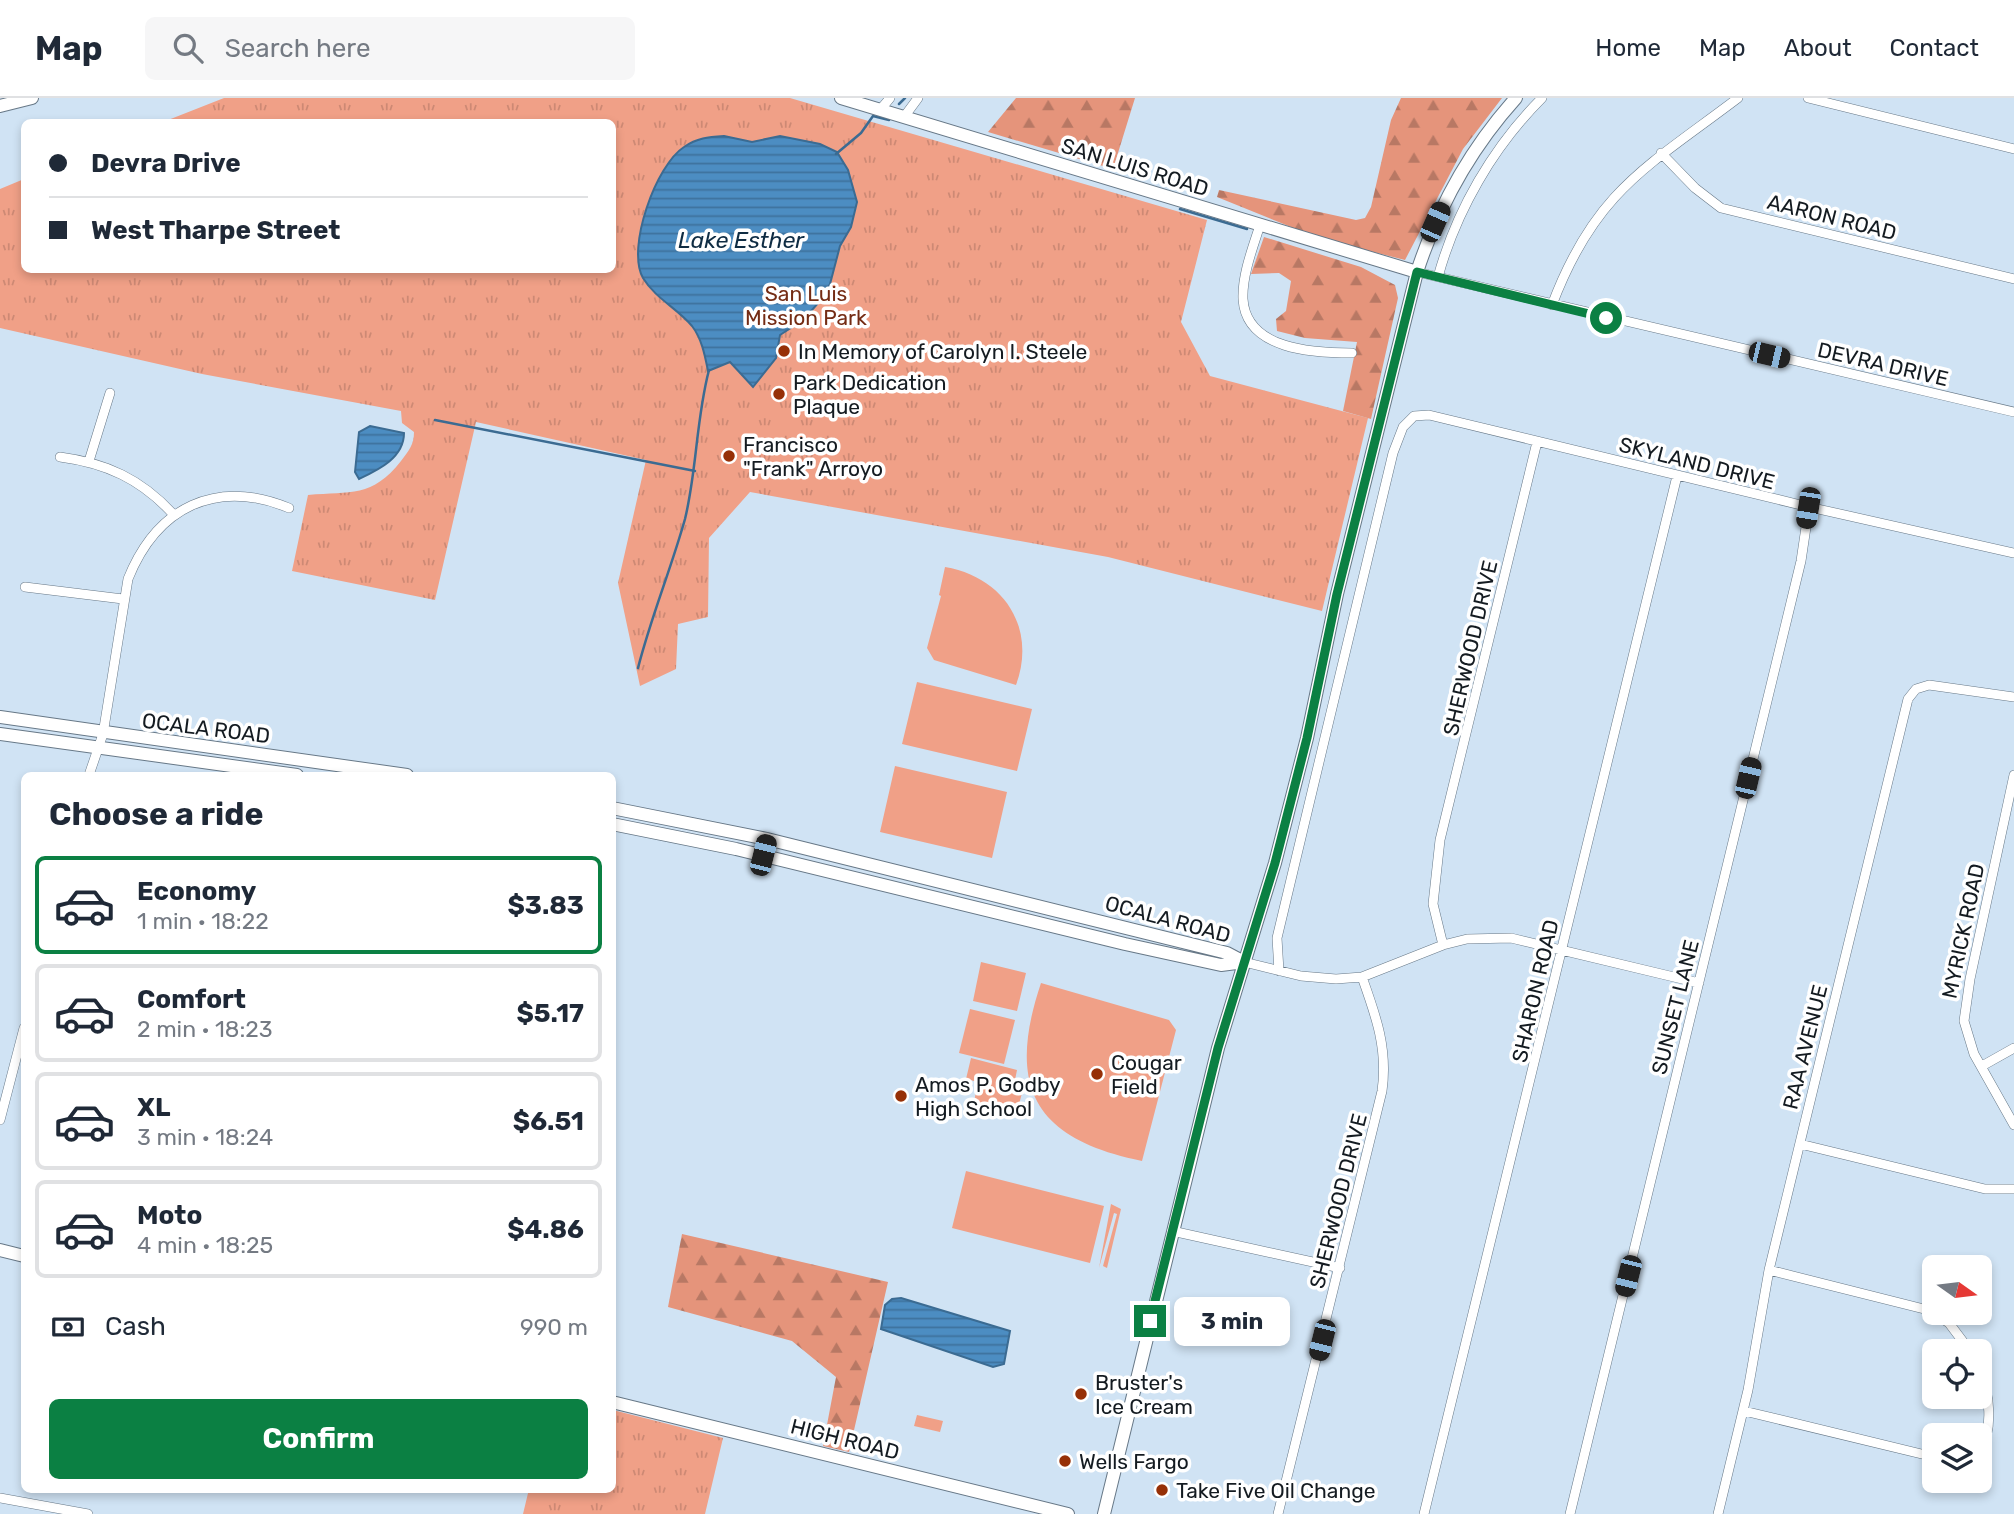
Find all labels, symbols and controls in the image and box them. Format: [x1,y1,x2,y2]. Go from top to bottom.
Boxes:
search box [145,17,635,80]
text: Map [35,29,103,68]
icon: search [169,29,207,67]
text: Search here [225,33,370,64]
text: Home [1595,34,1661,62]
text: Map [1699,34,1746,62]
text: About [1784,34,1852,62]
text: Contact [1890,34,1979,62]
street label: SAN LUIS ROAD [1058,133,1212,201]
text: Devra Drive [91,148,241,179]
street label: AARON ROAD [1765,189,1899,245]
car [1417,199,1454,245]
text: West Tharpe Street [91,215,340,246]
water label: Lake Esther [678,226,805,254]
park label: San Luis Mission Park [745,281,867,330]
route start [1590,302,1622,334]
street label: DEVRA DRIVE [1815,337,1951,391]
place label: In Memory of Carolyn I. Steele [798,339,1087,364]
car [1747,340,1792,370]
marker: In Memory of Carolyn I. Steele [776,343,792,359]
place label: Park Dedication Plaque [793,370,947,419]
marker: Park Dedication Plaque [771,386,787,402]
place label: Francisco "Frank" Arroyo [743,432,883,481]
street label: SKYLAND DRIVE [1616,432,1778,494]
marker: Francisco "Frank" Arroyo [721,448,737,464]
car [1795,486,1822,530]
street label: SHERWOOD DRIVE [1438,558,1502,738]
street label: OCALA ROAD [141,708,271,748]
car [1734,755,1763,801]
text: Choose a ride [49,795,263,833]
car [748,832,779,878]
street label: MYRICK ROAD [1936,861,1990,1001]
icon: car [53,874,116,937]
text: Economy [137,876,256,907]
text: $3.83 [507,890,584,921]
street label: OCALA ROAD [1103,890,1233,948]
text: 1 min · 18:22 [137,907,269,935]
street label: SHARON ROAD [1506,917,1564,1065]
street label: SUNSET LANE [1646,937,1704,1077]
icon: car [53,982,116,1045]
street label: RAA AVENUE [1777,982,1833,1112]
text: Comfort [137,984,246,1015]
text: $5.17 [516,998,584,1029]
text: 2 min · 18:23 [137,1015,273,1043]
place label: Cougar Field [1111,1050,1182,1099]
marker: Cougar Field [1089,1066,1105,1082]
place label: Amos P. Godby High School [915,1072,1061,1121]
marker: Amos P. Godby High School [893,1088,909,1104]
icon: car [53,1090,116,1153]
text: XL [137,1092,170,1123]
text: $6.51 [513,1106,584,1137]
street label: SHERWOOD DRIVE [1304,1111,1372,1291]
text: 3 min · 18:24 [137,1123,273,1151]
icon: car [53,1198,116,1261]
text: Moto [137,1200,202,1231]
text: $4.86 [507,1214,584,1245]
text: 4 min · 18:25 [137,1231,273,1259]
car [1613,1253,1644,1299]
north arrow [1922,1255,1992,1325]
map controls [1922,1255,1992,1493]
callout: 3 min [1174,1296,1290,1346]
route end [1134,1305,1166,1337]
text: 3 min [1201,1307,1263,1335]
icon: cash [49,1308,87,1346]
text: Cash [105,1311,166,1342]
text: 990 m [520,1313,588,1341]
car [1307,1317,1338,1363]
button: locate [1922,1339,1992,1409]
place label: Bruster's Ice Cream [1095,1370,1193,1419]
marker: Bruster's Ice Cream [1073,1386,1089,1402]
button: Confirm [49,1399,588,1479]
street label: HIGH ROAD [788,1413,902,1465]
button: layers [1922,1423,1992,1493]
place label: Wells Fargo [1079,1449,1189,1474]
marker: Wells Fargo [1057,1453,1073,1469]
place label: Take Five Oil Change [1176,1478,1375,1503]
marker: Take Five Oil Change [1154,1482,1170,1498]

